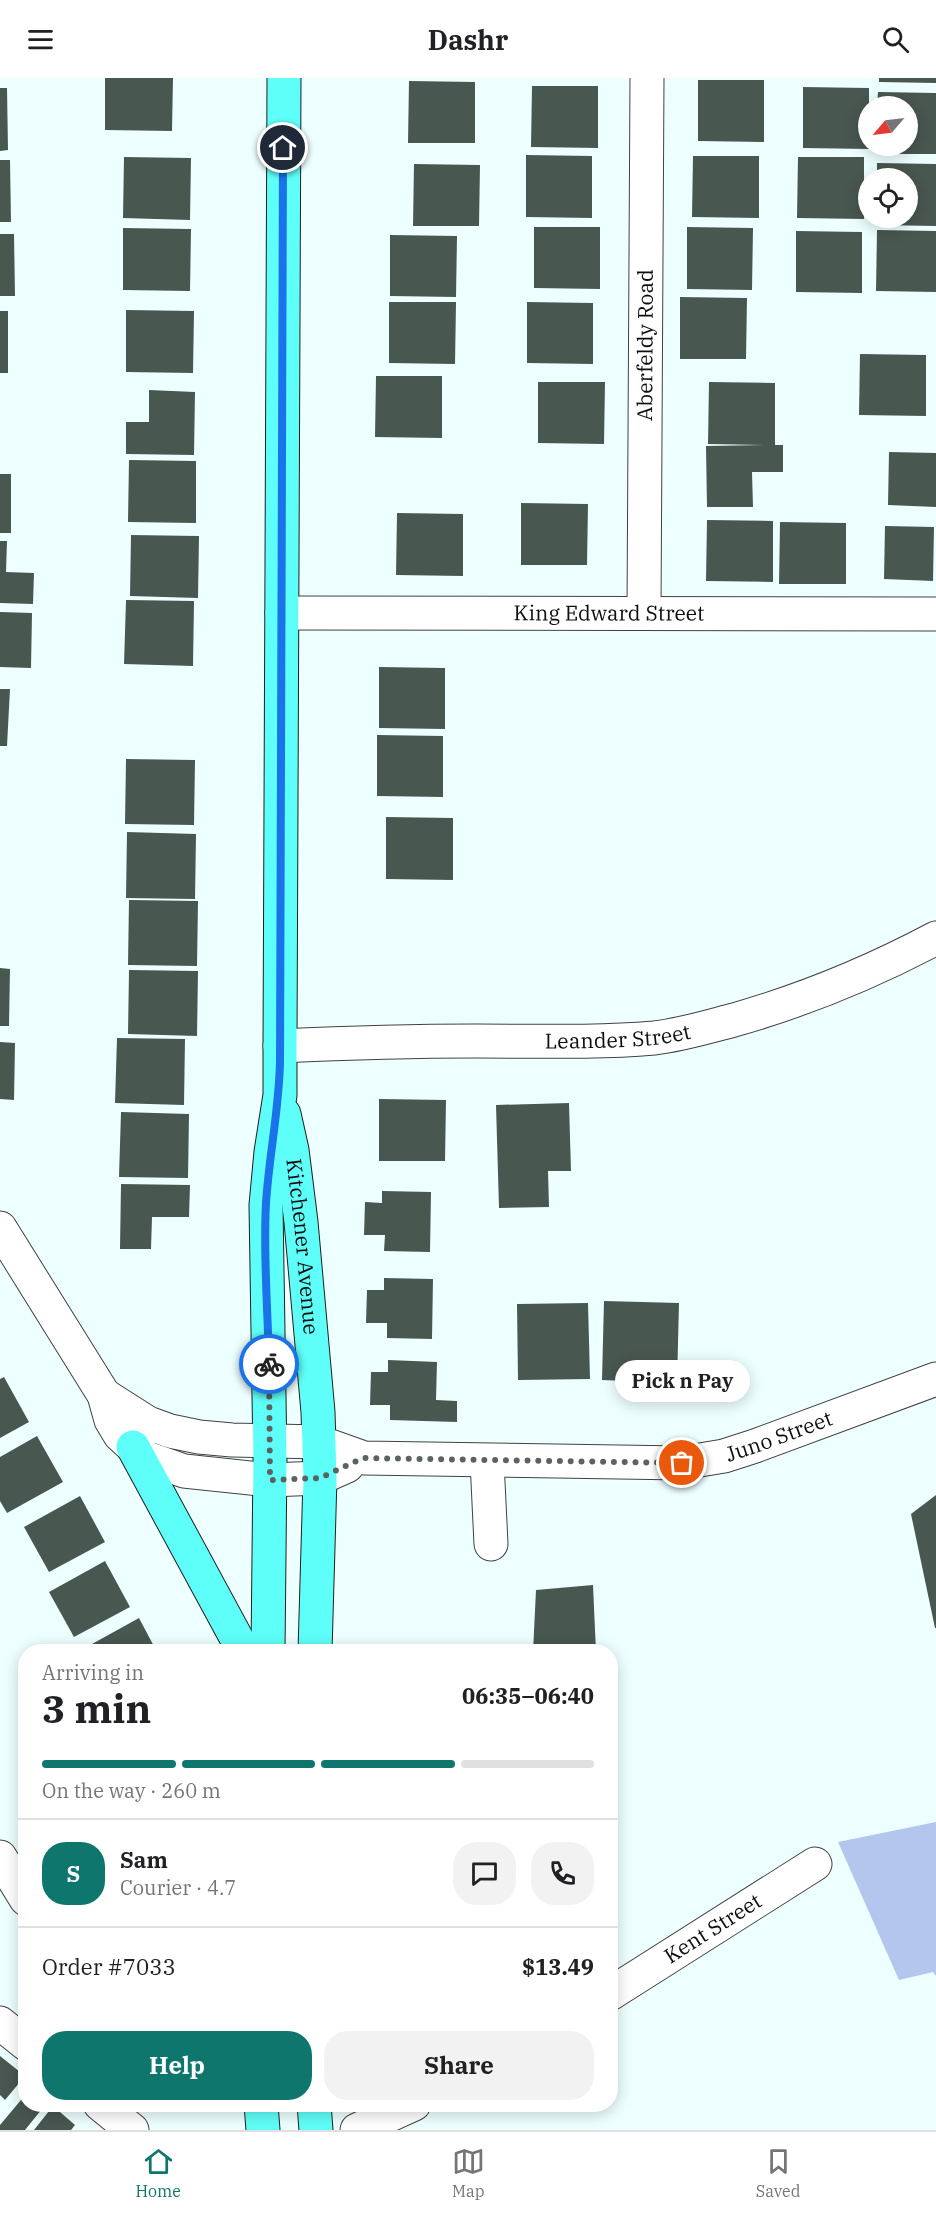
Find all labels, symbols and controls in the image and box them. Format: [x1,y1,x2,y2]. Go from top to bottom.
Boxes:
text: Dashr [428,22,508,57]
icon: menu [24,23,57,56]
icon: search [879,23,912,56]
north arrow [858,96,918,156]
map controls [858,96,918,228]
pin [257,122,308,173]
icon: home [266,131,299,164]
button: locate [858,168,918,228]
street label: Aberfeldy Road [630,269,659,421]
street label: King Edward Street [514,598,704,627]
street label: Leander Street [545,1017,693,1054]
street label: Kitchener Avenue [280,1157,326,1336]
courier [239,1334,299,1394]
icon: bike [253,1348,286,1381]
callout: Pick n Pay [614,1361,750,1403]
text: Pick n Pay [632,1367,733,1394]
street label: Juno Street [722,1404,836,1468]
pin [656,1437,707,1488]
icon: bag [665,1446,698,1479]
text: Arriving in [42,1659,144,1686]
text: 06:35–06:40 [462,1681,594,1710]
text: 3 min [42,1683,151,1734]
text: On the way · 260 m [42,1777,221,1804]
button: chat [453,1842,516,1905]
button: phone [531,1842,594,1905]
text: Sam [120,1845,168,1874]
text: S [67,1859,80,1888]
text: Courier · 4.7 [120,1874,236,1901]
street label: Kent Street [658,1886,767,1969]
text: Order #7033 [42,1952,176,1981]
text: $13.49 [522,1952,594,1981]
button: Help [42,2031,312,2100]
button: Share [324,2031,594,2100]
tab: Home [135,2145,181,2201]
tab: Map [452,2145,485,2201]
tab: Saved [756,2145,801,2201]

